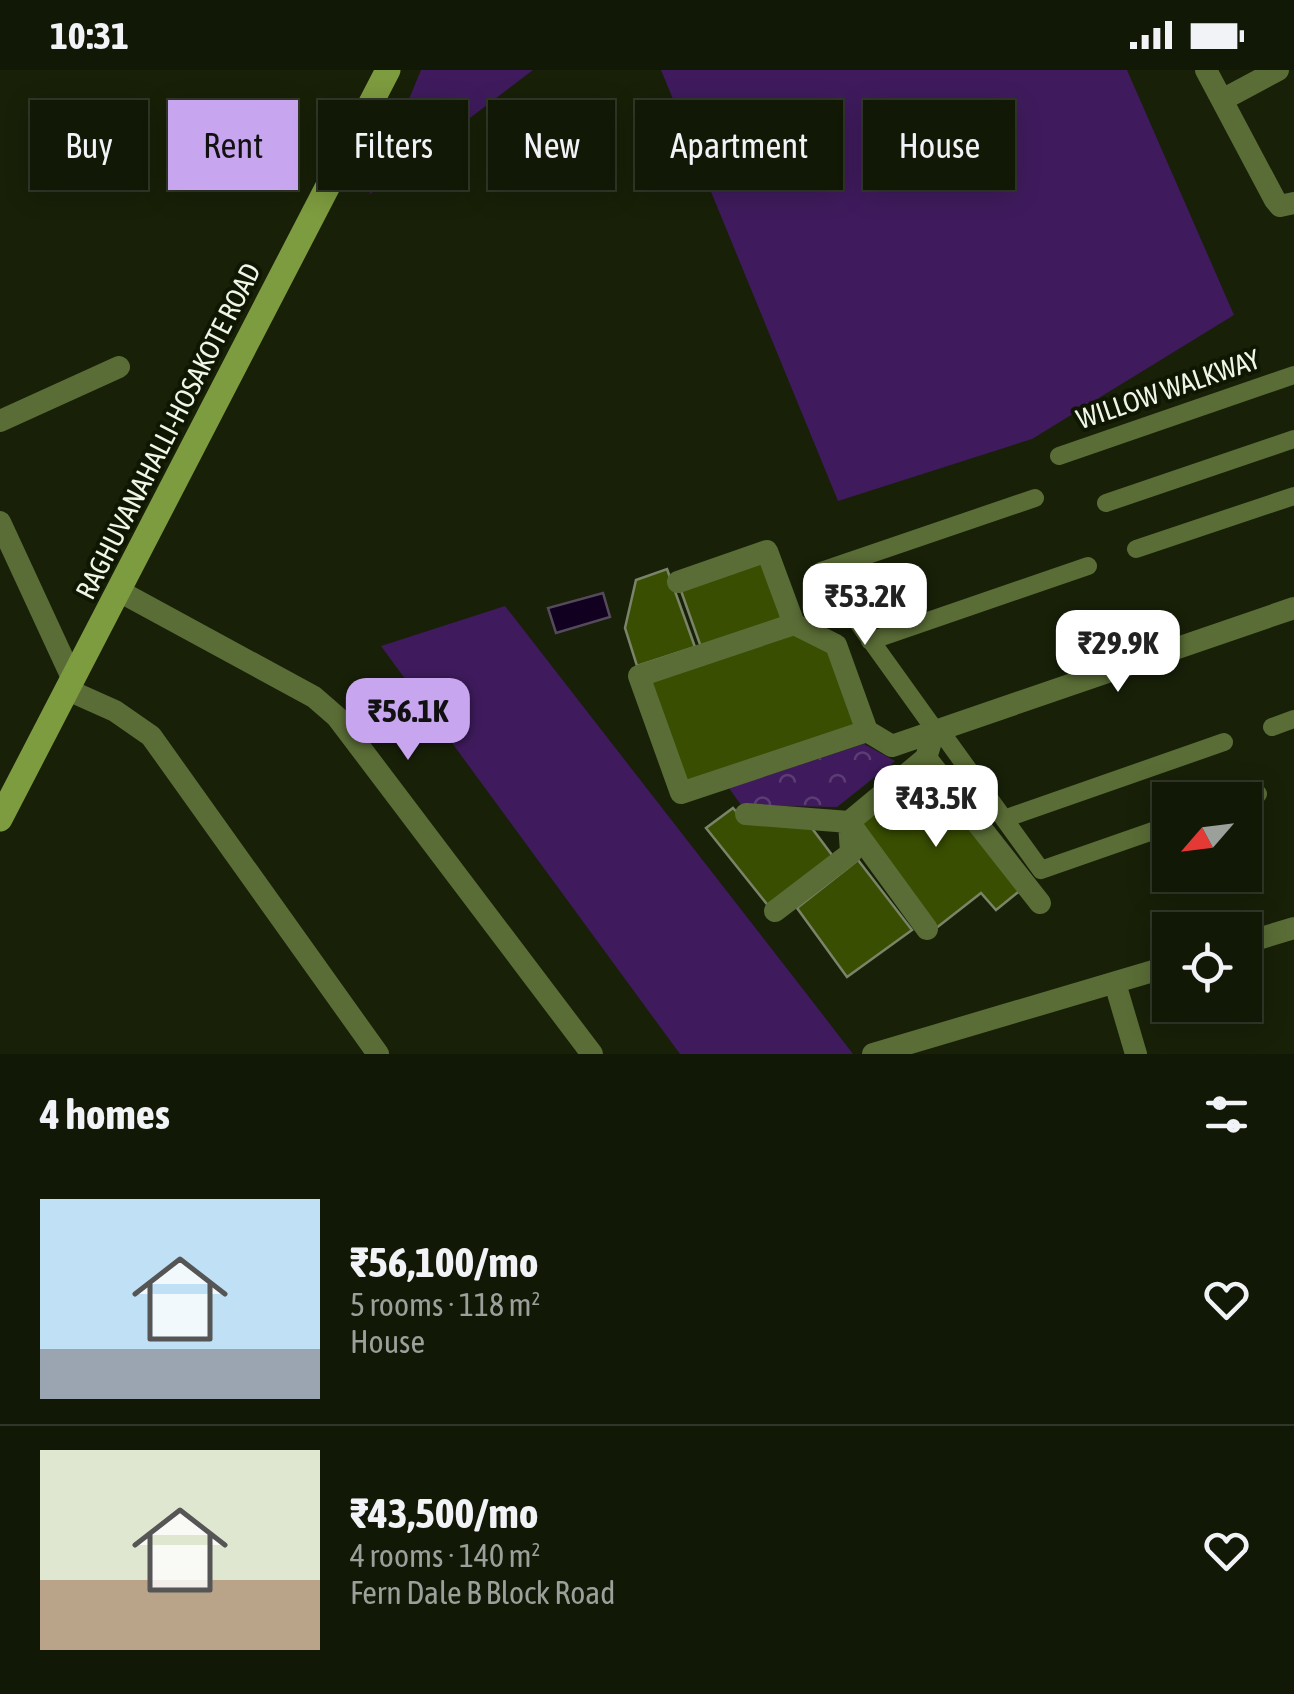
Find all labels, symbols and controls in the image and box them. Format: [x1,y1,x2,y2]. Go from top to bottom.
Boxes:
text: 10:31 [50,14,129,57]
chip: Buy [30,100,148,190]
chip: Rent [168,100,298,190]
chip: Filters [318,100,468,190]
chip: New [488,100,615,190]
chip: Apartment [635,100,843,190]
chip: House [863,100,1015,190]
street label: RAGHUVANAHALLI-HOSAKOTE ROAD [69,258,267,604]
street label: WILLOW WALKWAY [1072,343,1264,435]
pin: ₹53.2K [784,563,946,648]
text: ₹53.2K [825,577,905,614]
pin: ₹29.9K [1037,610,1199,695]
text: ₹29.9K [1078,624,1158,661]
pin: ₹56.1K [327,678,489,763]
text: ₹56.1K [368,692,448,729]
pin: ₹43.5K [855,765,1017,850]
text: ₹43.5K [896,779,976,816]
north arrow [1152,782,1262,892]
map controls [1152,782,1262,1022]
button: locate [1152,912,1262,1022]
icon: filters [1199,1087,1254,1142]
text: 4 homes [40,1090,170,1138]
text: ₹56,100/mo [350,1238,538,1286]
icon: home [120,1239,240,1359]
icon: heart [1199,1272,1254,1327]
text: 5 rooms · 118 m² [350,1286,540,1323]
text: House [350,1323,425,1360]
text: ₹43,500/mo [350,1489,538,1537]
icon: home [120,1490,240,1610]
icon: heart [1199,1523,1254,1578]
text: 4 rooms · 140 m² [350,1537,540,1574]
text: Fern Dale B Block Road [350,1574,615,1611]

